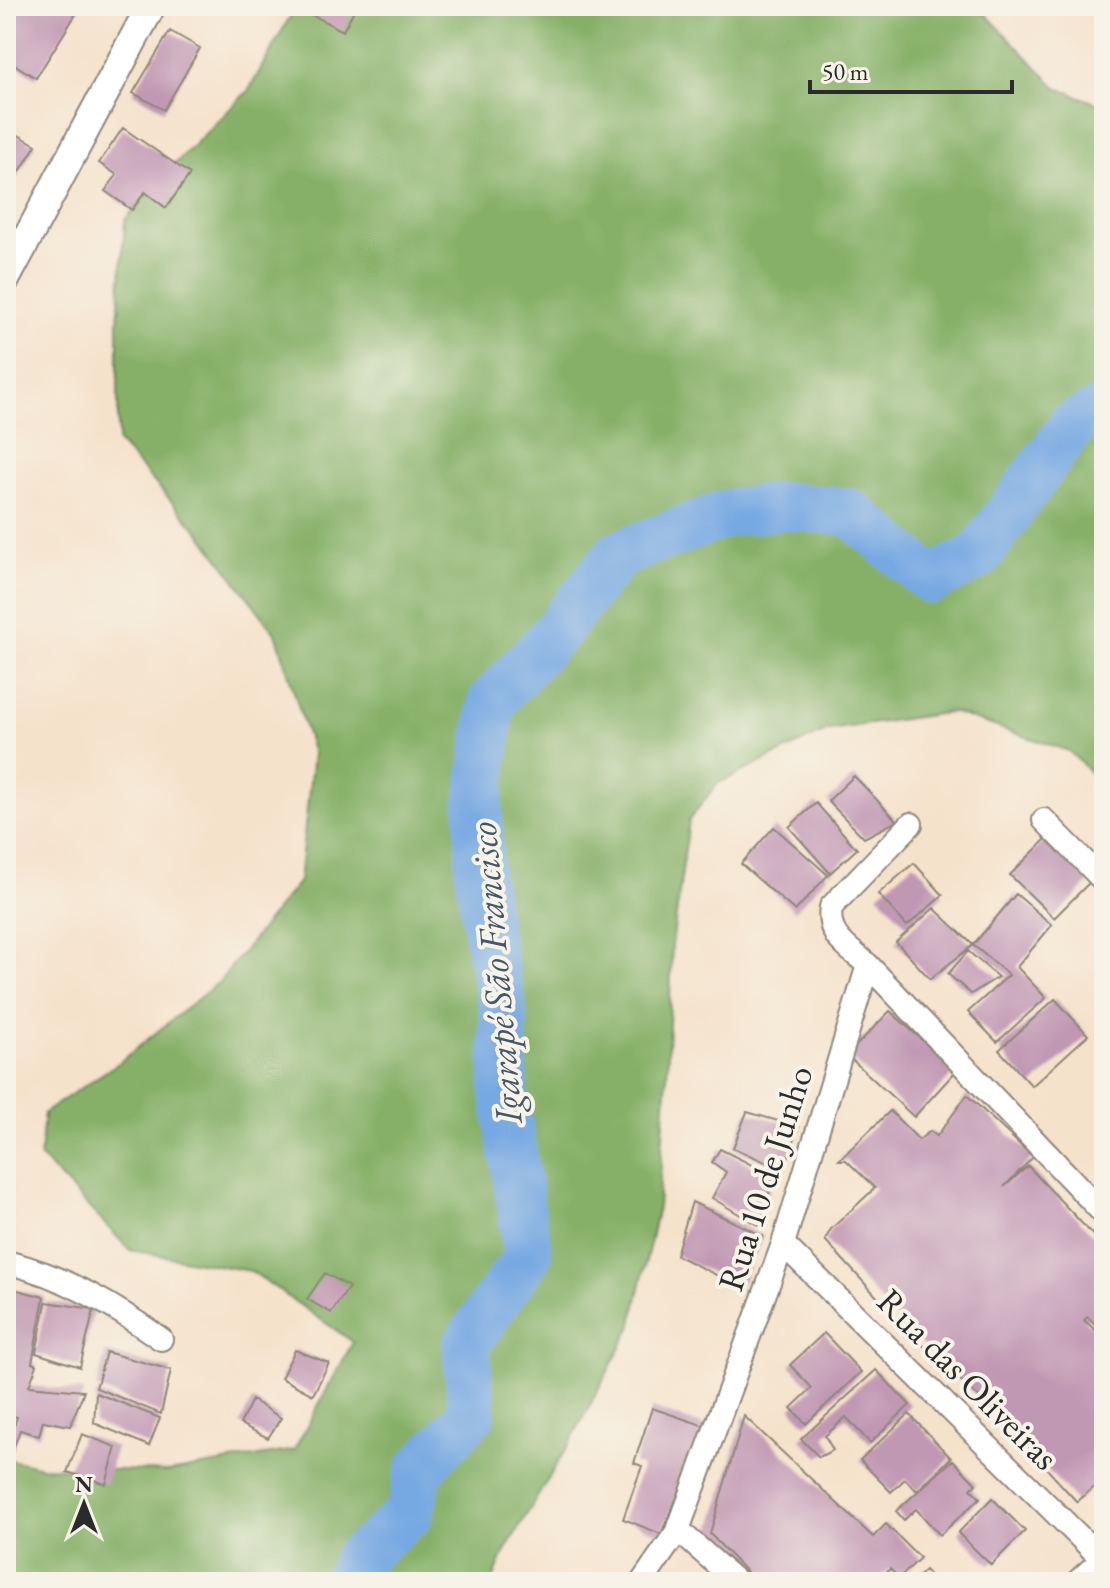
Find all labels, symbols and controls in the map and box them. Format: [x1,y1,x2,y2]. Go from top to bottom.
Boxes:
scale bar [810,44,1012,94]
text: 50 m [822,56,869,87]
water label: Igarapé São Francisco [457,820,533,1127]
street label: Rua 10 de Junho [706,1059,824,1297]
street label: Rua das Oliveiras [867,1278,1069,1480]
north arrow [44,1464,124,1544]
text: N [75,1470,93,1499]

